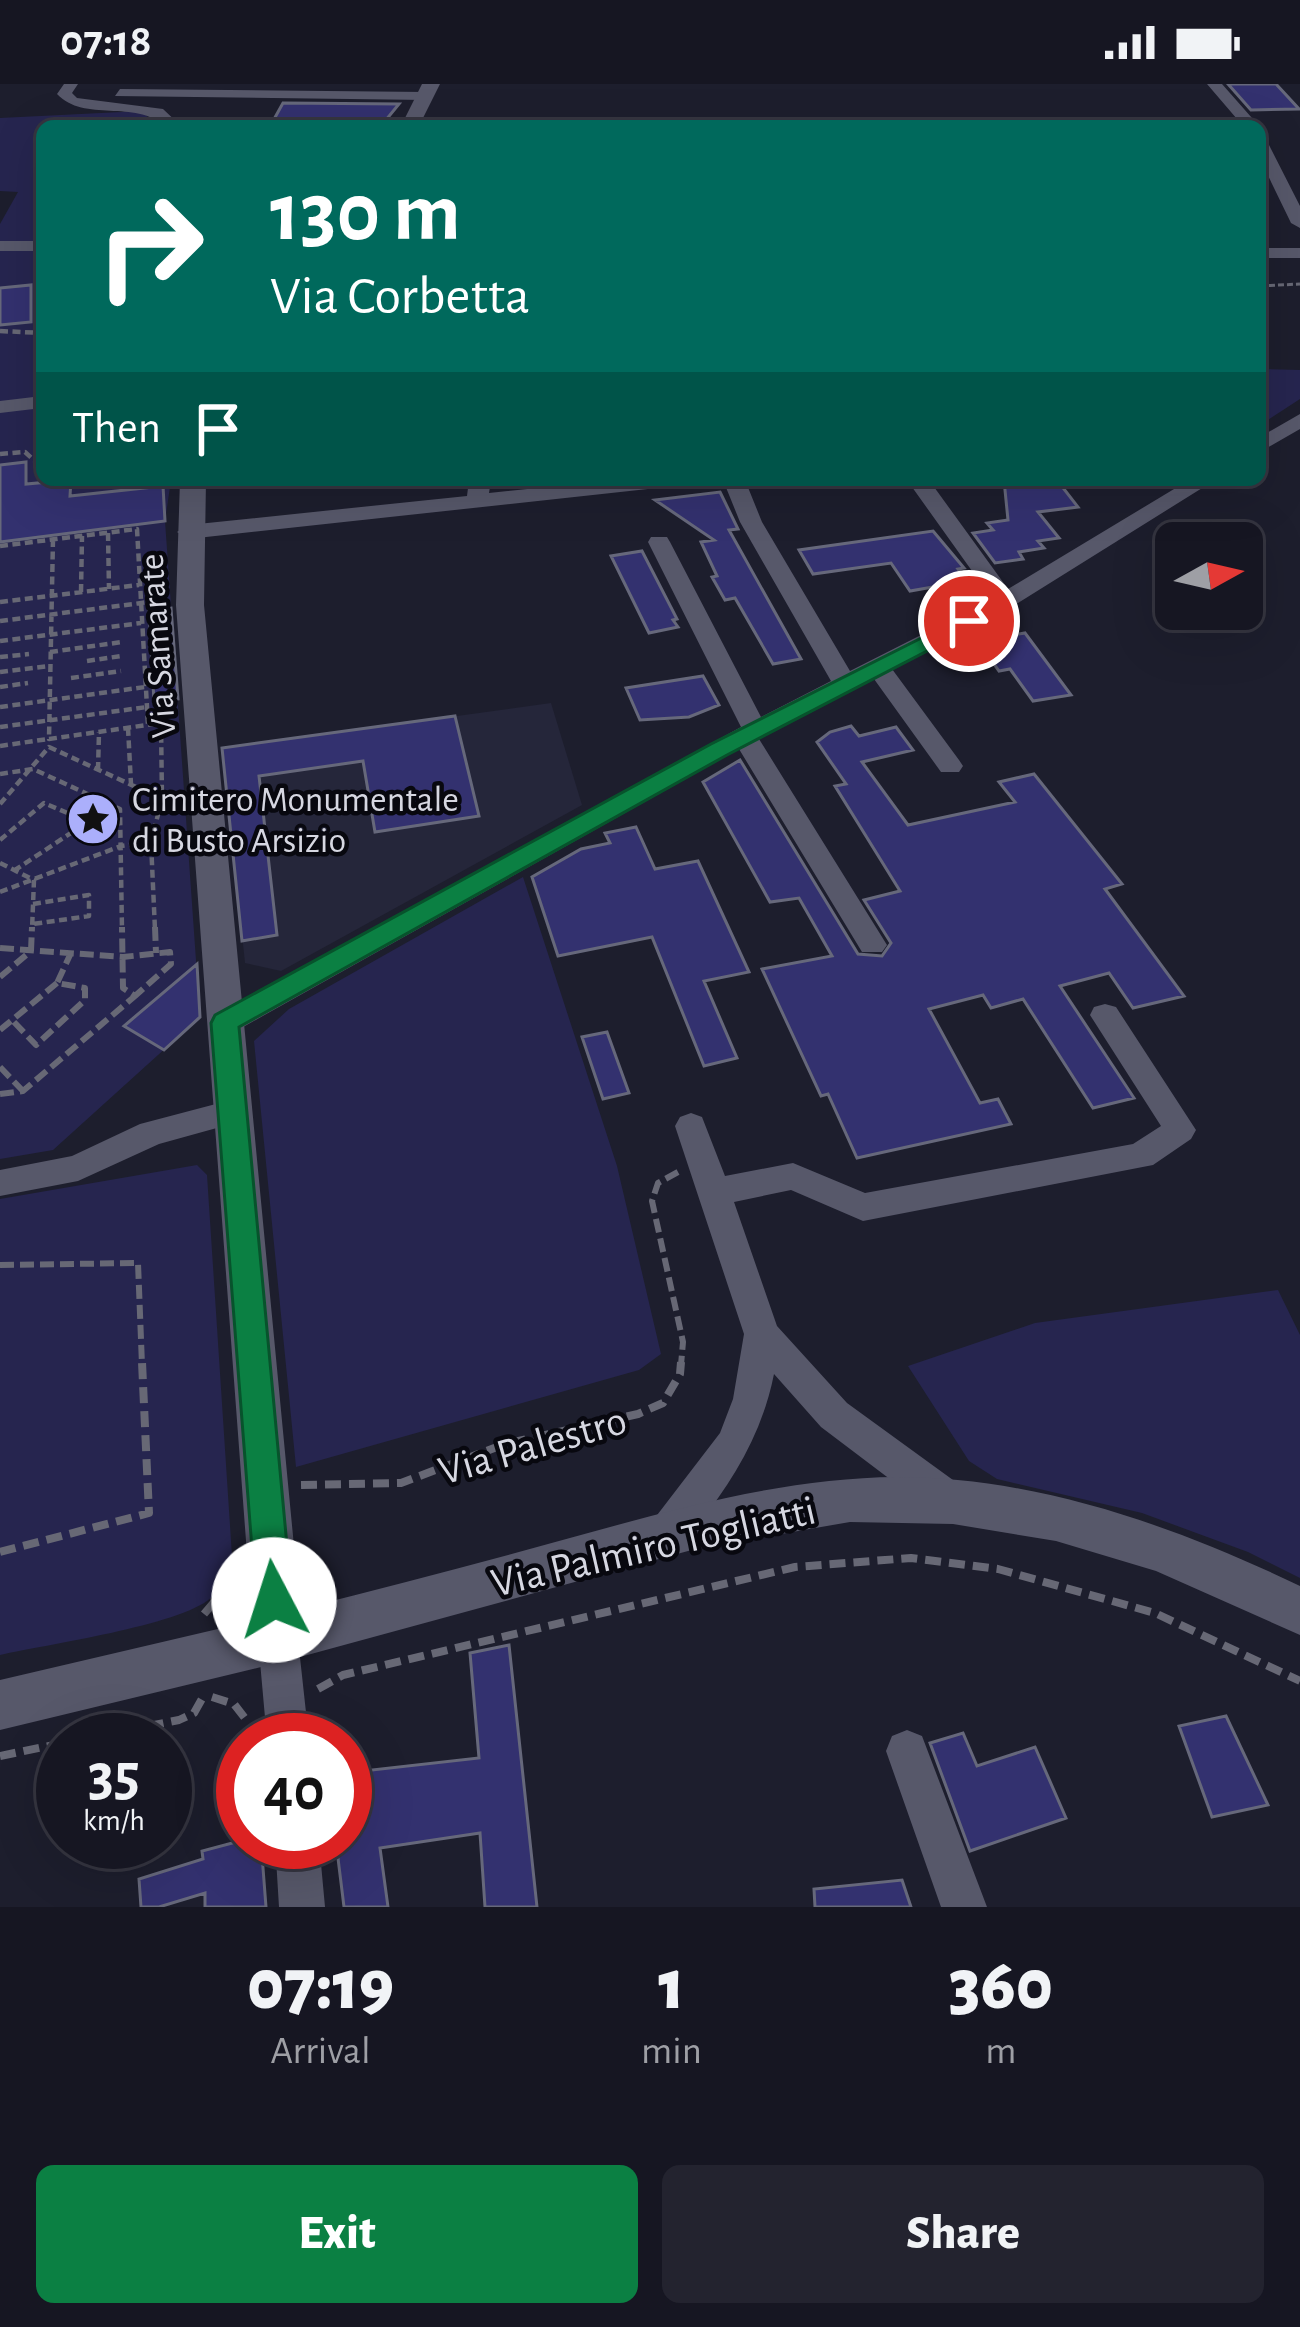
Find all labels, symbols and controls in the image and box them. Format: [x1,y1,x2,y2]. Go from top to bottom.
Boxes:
text: 07:18 [60,19,152,64]
icon: right [72,168,228,324]
text: 130 m [270,172,461,256]
text: Via Corbetta [270,270,530,324]
icon: arrive [185,396,251,462]
text: Then [72,406,161,451]
north arrow [1155,522,1263,630]
map controls [1155,522,1263,630]
street label: Via Samarate [134,552,182,739]
pin [918,570,1020,672]
icon: arrive [936,588,1002,654]
place label: Cimitero Monumentale di Busto Arsizio [132,782,459,859]
place icon: Cimitero Monumentale di Busto Arsizio [65,791,121,847]
street label: Via Palestro [434,1399,631,1493]
street label: Via Palmiro Togliatti [487,1489,820,1605]
position arrow [211,1537,337,1663]
speed limit sign: 40 [216,1713,372,1869]
text: 35 [88,1746,140,1806]
text: km/h [83,1806,145,1836]
text: 07:19 [247,1950,394,2022]
text: 1 [658,1950,685,2022]
text: 360 [949,1950,1053,2022]
text: Arrival [270,2032,371,2071]
text: min [641,2032,702,2071]
text: m [985,2032,1017,2071]
button: Exit [36,2165,638,2303]
button: Share [662,2165,1264,2303]

